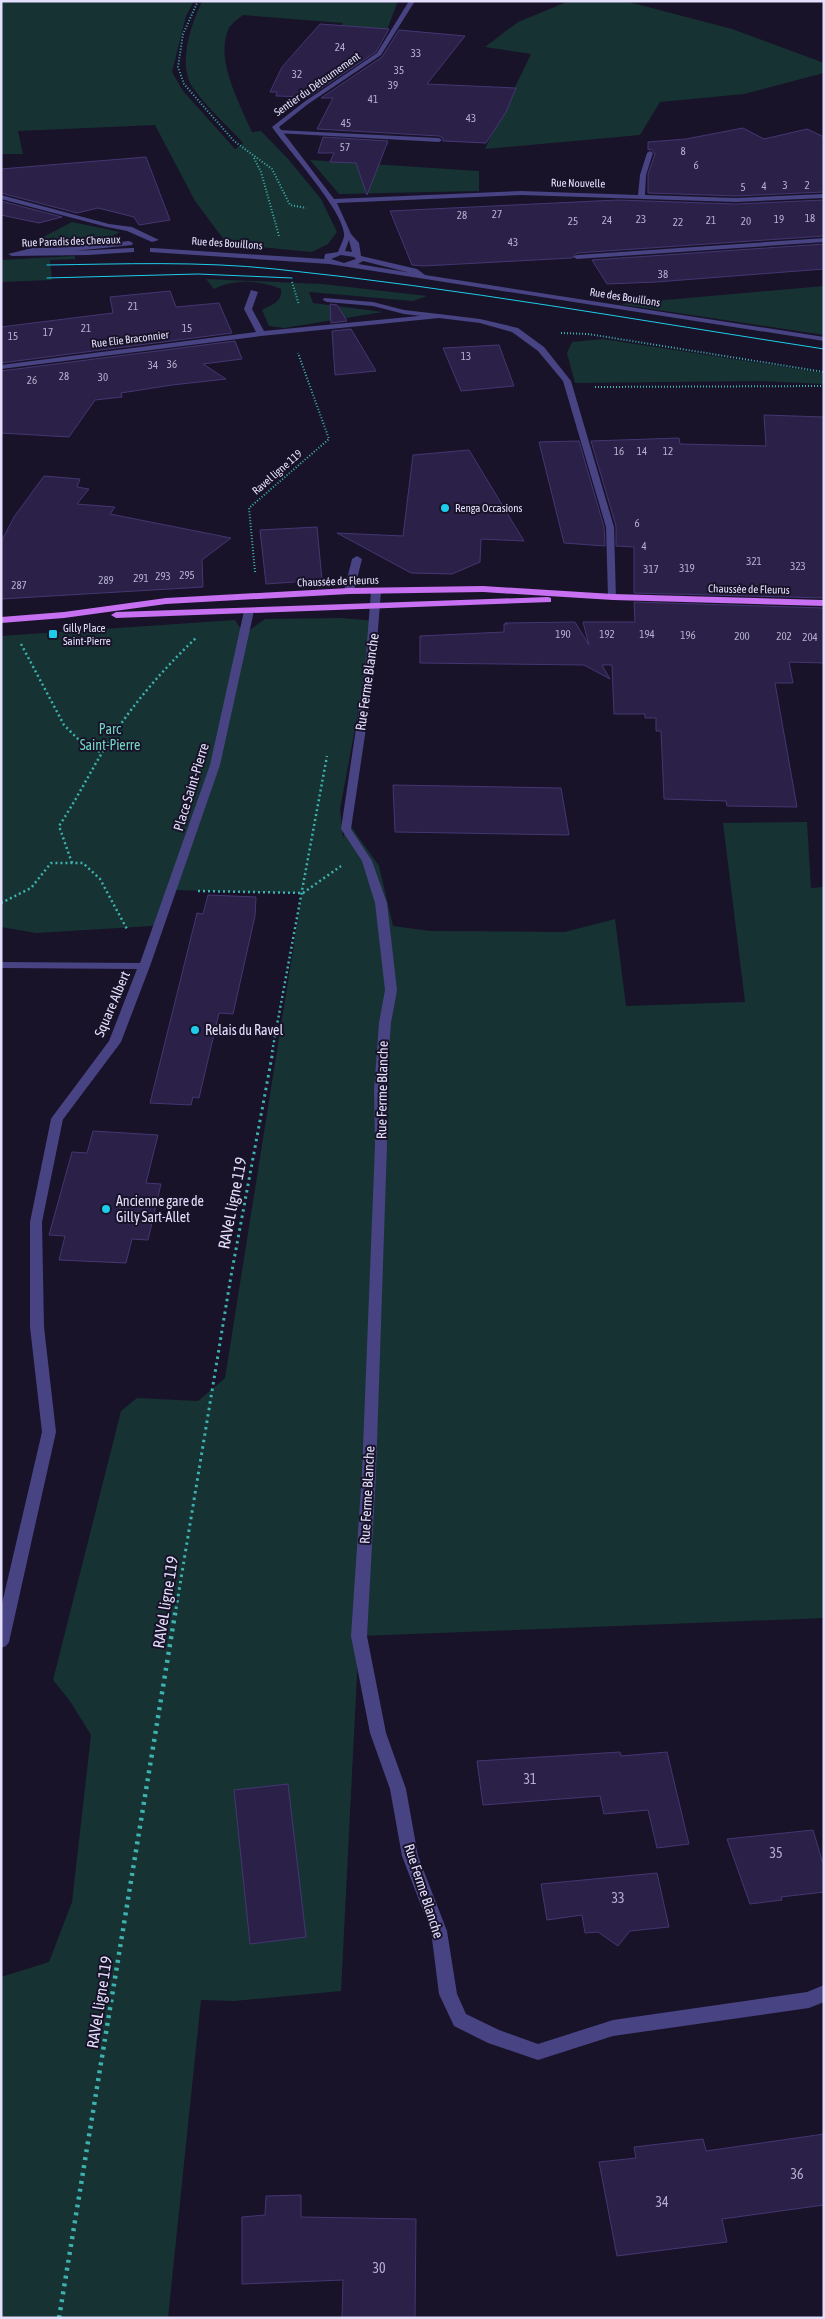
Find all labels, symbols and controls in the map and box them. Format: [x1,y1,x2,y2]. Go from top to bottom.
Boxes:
house number: 24 [335,41,345,53]
house number: 33 [411,47,421,59]
street label: Sentier du Détournement [272,50,362,118]
house number: 35 [394,64,404,76]
house number: 32 [292,68,302,80]
house number: 39 [388,79,398,91]
house number: 41 [368,93,378,105]
house number: 43 [466,112,476,124]
house number: 45 [341,117,351,129]
house number: 57 [340,141,350,153]
house number: 8 [680,145,686,157]
house number: 6 [693,159,699,171]
street label: Rue Nouvelle [551,177,605,189]
house number: 3 [782,179,788,191]
house number: 2 [804,179,810,191]
house number: 4 [761,180,767,192]
house number: 5 [740,181,746,193]
house number: 27 [492,208,502,220]
house number: 28 [457,209,467,221]
house number: 18 [805,212,815,224]
house number: 23 [636,213,646,225]
house number: 19 [774,213,784,225]
house number: 24 [602,214,612,226]
house number: 21 [706,214,716,226]
house number: 25 [568,215,578,227]
house number: 20 [741,215,751,227]
house number: 22 [673,216,683,228]
street label: Rue Paradis des Chevaux [21,233,121,249]
street label: Rue des Bouillons [191,235,263,251]
house number: 43 [508,236,518,248]
house number: 38 [658,268,668,280]
street label: Rue des Bouillons [589,286,661,309]
house number: 21 [128,300,138,312]
house number: 21 [81,322,91,334]
house number: 15 [182,322,192,334]
house number: 17 [43,326,53,338]
street label: Rue Elie Braconnier [91,328,170,350]
house number: 15 [8,330,18,342]
house number: 13 [461,350,471,362]
house number: 36 [167,358,177,370]
house number: 34 [148,359,158,371]
house number: 28 [59,370,69,382]
house number: 30 [98,371,108,383]
house number: 26 [27,374,37,386]
house number: 16 [614,445,624,457]
house number: 14 [637,445,647,457]
house number: 12 [663,445,673,457]
street label: Ravel ligne 119 [250,447,304,497]
marker: Renga Occasions [439,502,451,514]
place label: Renga Occasions [455,502,523,514]
house number: 6 [634,517,640,529]
house number: 4 [641,540,647,552]
house number: 321 [746,555,762,567]
house number: 323 [790,560,806,572]
house number: 319 [679,562,695,574]
house number: 317 [643,563,659,575]
house number: 295 [179,569,195,581]
house number: 293 [155,570,171,582]
house number: 291 [133,572,149,584]
house number: 289 [98,574,114,586]
street label: Chaussée de Fleurus [297,574,379,588]
house number: 287 [11,579,27,591]
street label: Chaussée de Fleurus [708,582,790,596]
place label: Gilly Place Saint-Pierre [63,622,111,647]
marker: Gilly Place Saint-Pierre [47,628,59,640]
house number: 190 [555,628,571,640]
house number: 192 [599,628,615,640]
house number: 194 [639,628,655,640]
house number: 196 [680,629,696,641]
house number: 200 [734,630,750,642]
house number: 202 [776,630,792,642]
house number: 204 [802,631,818,643]
street label: Rue Ferme Blanche [352,632,382,732]
park label: Parc Saint-Pierre [80,721,140,753]
street label: Place Saint-Pierre [170,741,212,833]
street label: Square Albert [91,969,133,1039]
place label: Relais du Ravel [205,1022,283,1038]
marker: Relais du Ravel [189,1024,201,1036]
street label: Rue Ferme Blanche [373,1041,391,1139]
street label: RAVeL ligne 119 [214,1156,251,1251]
place label: Ancienne gare de Gilly Sart-Allet [116,1193,204,1225]
marker: Ancienne gare de Gilly Sart-Allet [100,1203,112,1215]
street label: Rue Ferme Blanche [356,1446,378,1544]
street label: RAVeL ligne 119 [149,1555,182,1650]
house number: 31 [523,1771,537,1787]
street label: Rue Ferme Blanche [401,1842,447,1940]
house number: 35 [769,1845,783,1861]
house number: 33 [611,1890,625,1906]
street label: RAVeL ligne 119 [83,1955,116,2050]
house number: 36 [790,2166,804,2182]
house number: 34 [655,2194,669,2210]
house number: 30 [372,2260,386,2276]

